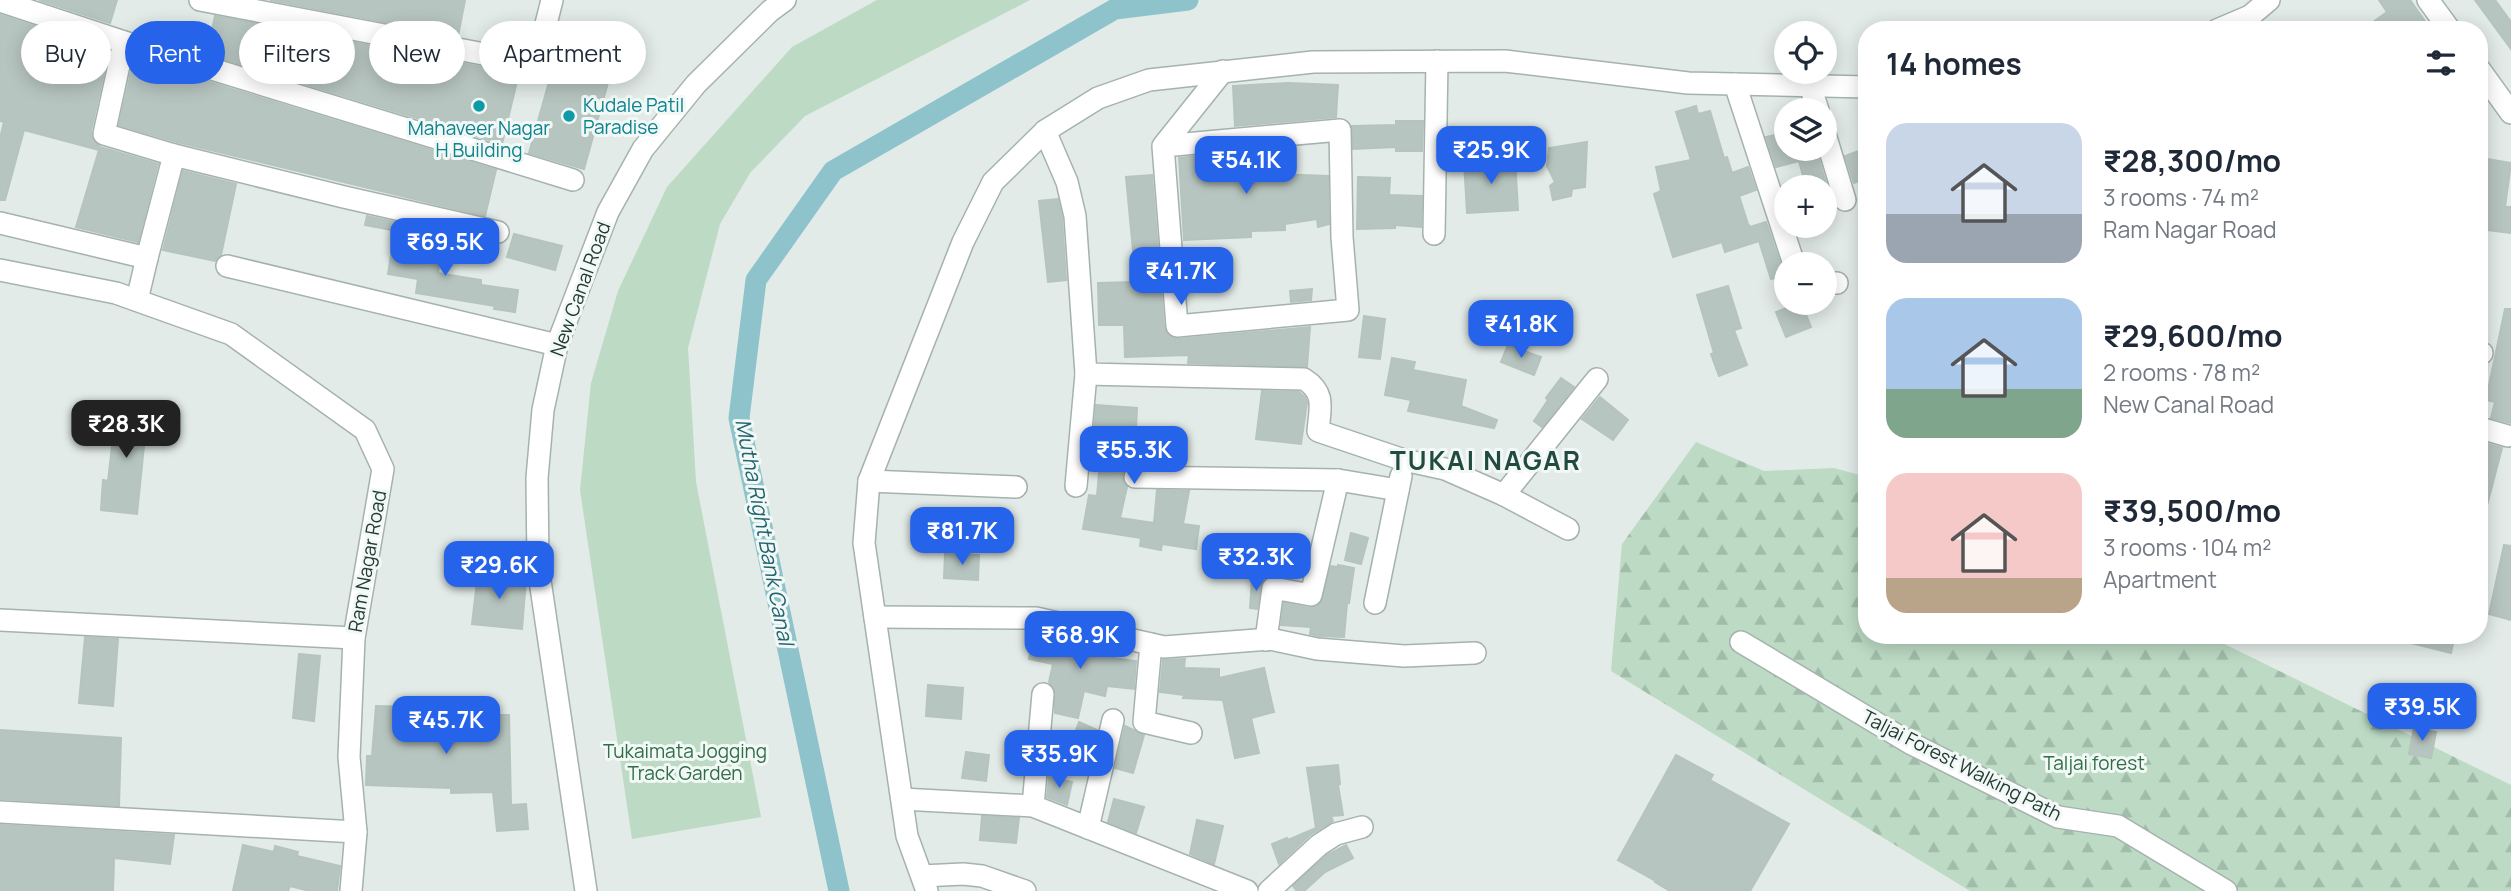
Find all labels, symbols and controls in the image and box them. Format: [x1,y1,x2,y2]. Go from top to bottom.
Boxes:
chip: Buy [21,21,111,84]
chip: Rent [125,21,225,84]
chip: Filters [239,21,355,84]
chip: New [369,21,465,84]
chip: Apartment [479,21,646,84]
map controls [1774,21,1837,315]
button: locate [1774,21,1837,84]
text: 14 homes [1886,43,2022,84]
icon: filters [2422,44,2460,82]
place label: Kudale Patil Paradise [583,92,684,140]
marker: Mahaveer Nagar H Building [471,98,487,114]
button: layers [1774,98,1837,161]
marker: Kudale Patil Paradise [561,108,577,124]
place label: Mahaveer Nagar H Building [408,115,550,163]
pin: ₹25.9K [1434,127,1548,186]
text: ₹25.9K [1452,133,1530,165]
pin: ₹54.1K [1189,136,1303,196]
text: ₹28,300/mo [2103,140,2281,181]
text: ₹54.1K [1211,143,1281,175]
icon: home [1942,151,2026,235]
button: + [1774,175,1837,238]
text: 3 rooms · 74 m² [2103,181,2259,213]
text: Ram Nagar Road [2103,213,2277,245]
pin: ₹69.5K [388,218,502,278]
street label: New Canal Road [544,218,616,360]
text: ₹69.5K [406,225,484,257]
pin: ₹41.7K [1124,247,1238,307]
button: − [1774,252,1837,315]
text: ₹41.7K [1145,254,1217,286]
pin: ₹41.8K [1464,300,1578,360]
text: ₹41.8K [1484,307,1558,339]
text: ₹29,600/mo [2103,315,2282,356]
icon: home [1942,326,2026,410]
text: 2 rooms · 78 m² [2103,356,2260,388]
text: New Canal Road [2103,388,2274,420]
pin: ₹28.3K [69,400,183,460]
text: ₹28.3K [87,407,165,439]
water label: Mutha Right Bank Canal [729,416,801,650]
pin: ₹55.3K [1077,426,1191,486]
text: ₹55.3K [1096,433,1172,465]
district label: TUKAI NAGAR [1390,442,1582,478]
street label: Ram Nagar Road [342,488,392,634]
text: ₹39,500/mo [2103,490,2281,531]
icon: home [1942,501,2026,585]
pin: ₹81.7K [905,508,1019,567]
text: ₹81.7K [926,514,998,546]
text: 3 rooms · 104 m² [2103,531,2271,563]
pin: ₹32.3K [1199,534,1313,593]
text: ₹32.3K [1218,540,1294,572]
pin: ₹29.6K [442,542,556,601]
text: ₹29.6K [460,548,538,580]
text: Apartment [2103,563,2217,595]
pin: ₹68.9K [1023,612,1137,671]
text: ₹68.9K [1041,618,1119,650]
pin: ₹39.5K [2365,684,2479,743]
text: ₹39.5K [2383,690,2461,722]
pin: ₹45.7K [389,696,503,756]
text: ₹45.7K [408,703,484,735]
street label: Taljai Forest Walking Path [1858,703,2066,827]
pin: ₹35.9K [1002,730,1116,790]
text: ₹35.9K [1020,737,1098,769]
park label: Tukaimata Jogging Track Garden [603,738,767,786]
park label: Taljai forest [2043,750,2145,776]

